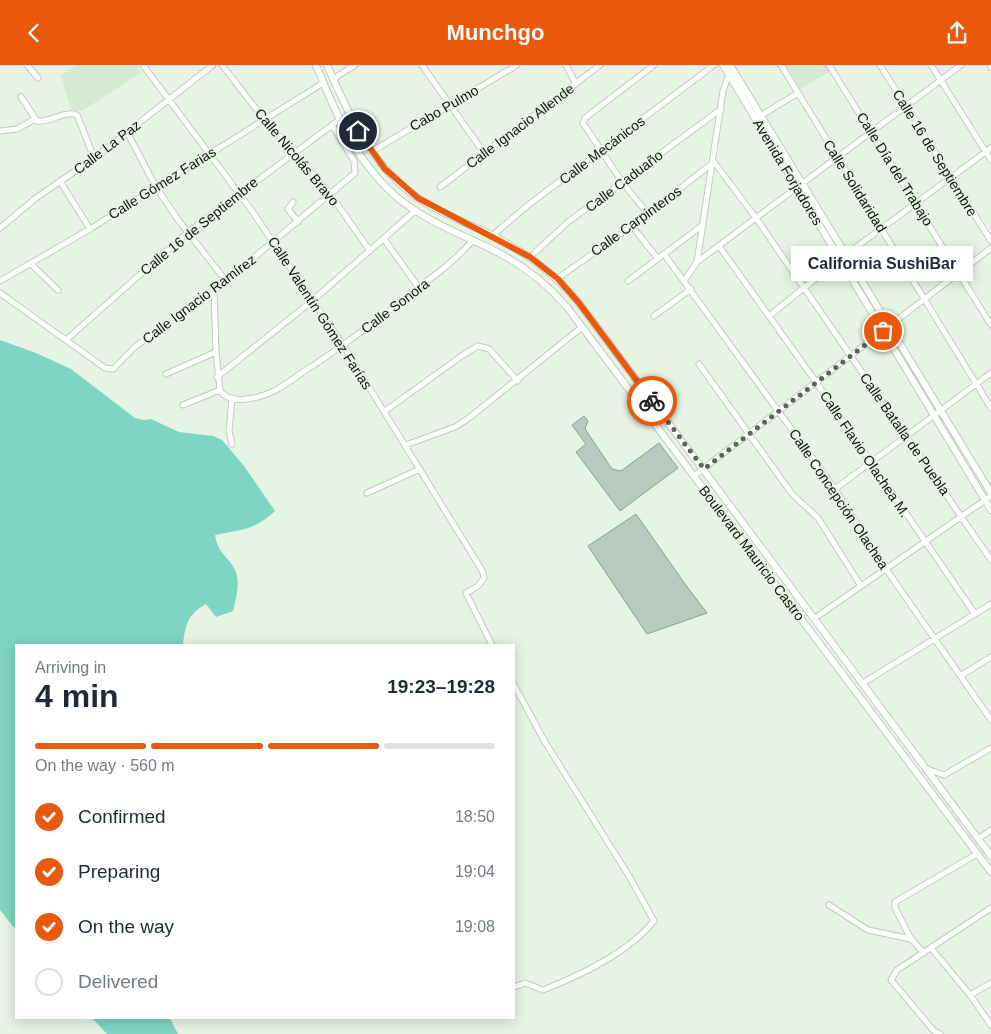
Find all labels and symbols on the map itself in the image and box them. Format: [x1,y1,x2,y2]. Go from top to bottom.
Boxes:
street label: Calle Ignacio Allende [463,80,577,172]
street label: Cabo Pulmo [407,82,482,134]
street label: Calle 16 de Septiembre [889,87,981,219]
street label: Calle Nicolás Bravo [252,105,343,209]
street label: Calle Día del Trabajo [854,109,937,229]
pin [337,110,379,152]
street label: Calle Mecánicos [556,113,648,187]
street label: Avenida Forjadores [750,116,826,228]
street label: Calle La Paz [70,117,144,177]
street label: Calle Solidaridad [820,137,890,235]
street label: Calle Gómez Farias [105,143,219,223]
street label: Calle Caduaño [582,147,666,215]
street label: Calle 16 de Septiembre [137,174,261,278]
street label: Calle Carpinteros [588,183,684,259]
street label: Calle Valentín Gómez Farías [265,234,375,392]
callout: California SushiBar [792,246,974,281]
street label: Calle Ignacio Ramírez [139,251,259,347]
street label: Calle Sonora [358,275,432,337]
pin [862,310,904,352]
street label: Calle Batalla de Puebla [857,370,953,498]
courier [627,376,677,426]
street label: Calle Flavio Olachea M. [817,388,913,520]
street label: Calle Concepción Olachea [786,426,892,572]
street label: Boulevard Mauricio Castro [696,482,808,624]

